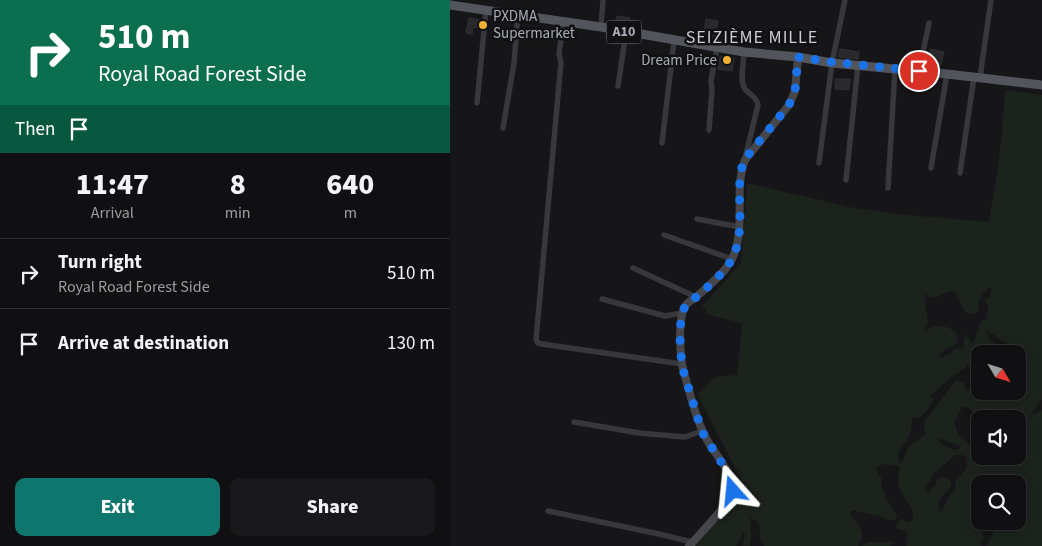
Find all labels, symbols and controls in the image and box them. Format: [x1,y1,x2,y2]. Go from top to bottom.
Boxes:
place label: PXDMA Supermarket [493,6,575,44]
text: 510 m [98,12,190,62]
marker: PXDMA Supermarket [477,19,489,31]
icon: right [15,20,80,85]
road number: A10 [606,21,642,44]
district label: SEIZIÈME MILLE [686,25,818,50]
place label: Dream Price [641,50,717,71]
pin [898,50,940,92]
marker: Dream Price [721,54,733,66]
icon: arrive [905,57,933,85]
text: Royal Road Forest Side [98,58,306,90]
icon: arrive [65,115,93,143]
text: Then [15,116,55,143]
text: 11:47 [76,163,149,206]
text: 8 [230,163,246,206]
text: 640 [326,163,374,206]
text: Arrival [91,202,134,224]
text: min [225,202,251,224]
text: m [344,202,357,224]
text: Turn right [58,249,142,276]
icon: right [15,260,43,288]
text: 510 m [387,260,435,287]
text: Royal Road Forest Side [58,276,210,298]
icon: arrive [15,330,43,358]
text: Arrive at destination [58,330,229,357]
text: 130 m [387,330,435,357]
north arrow [971,345,1026,400]
map controls [971,345,1026,530]
button: sound [971,410,1026,465]
position arrow [706,464,758,516]
button: search [971,475,1026,530]
button: Exit [15,478,220,536]
button: Share [230,478,435,536]

